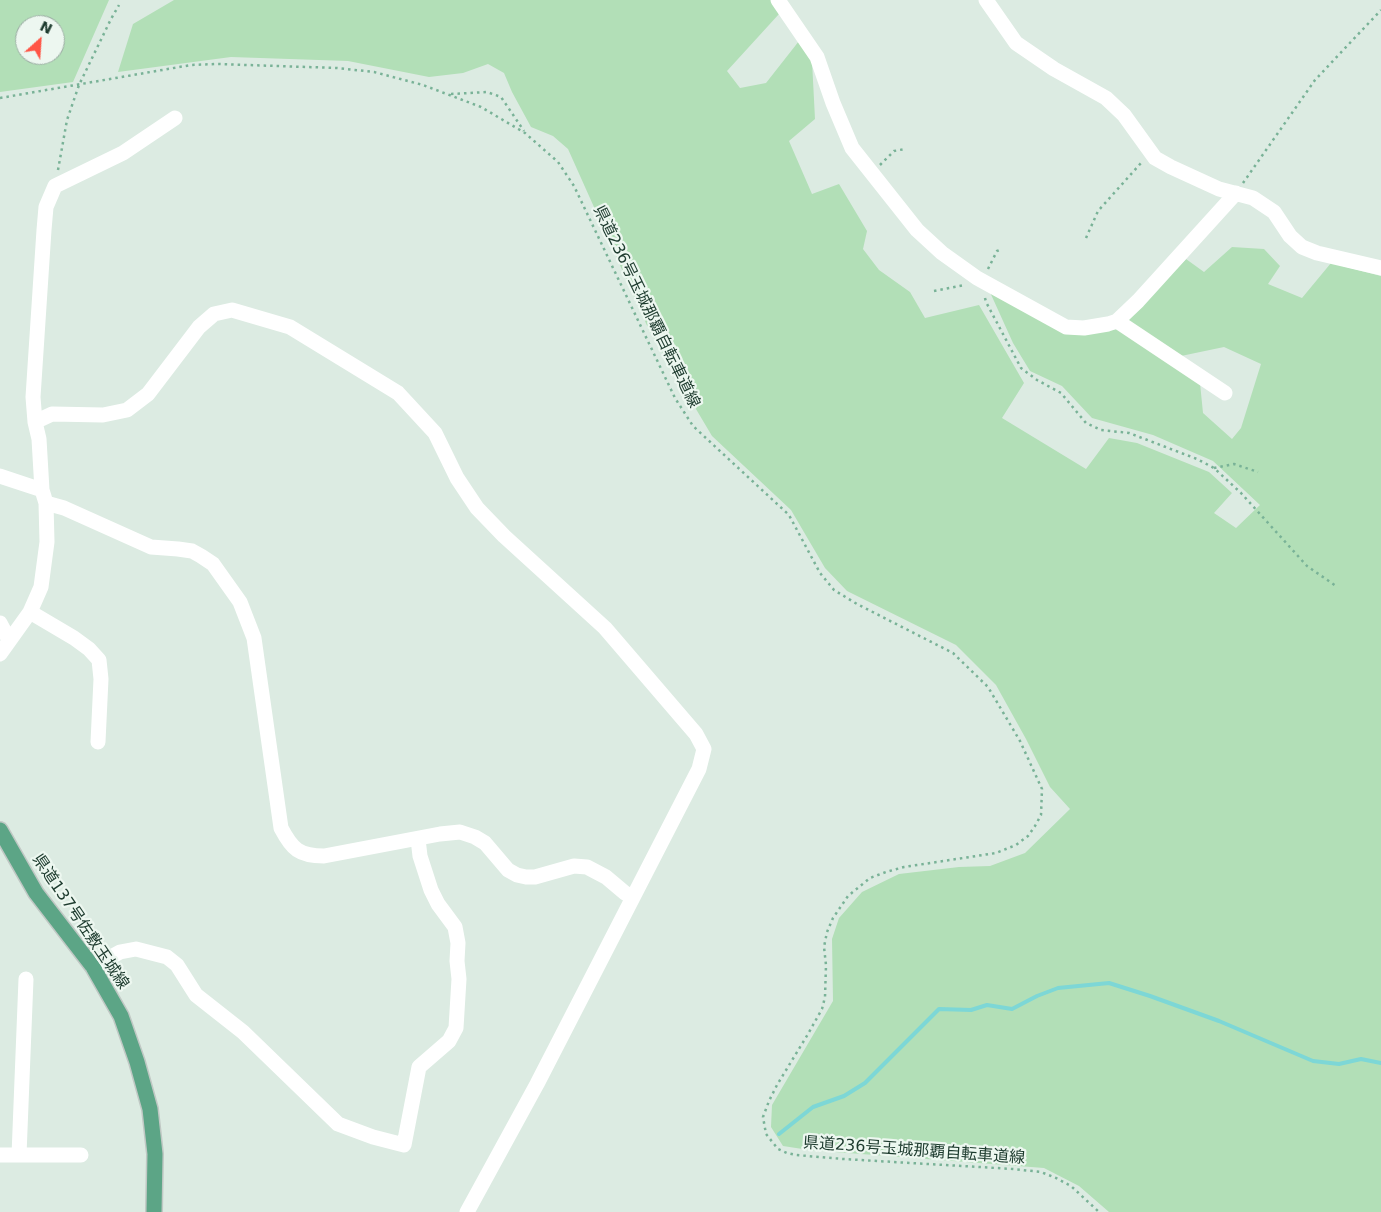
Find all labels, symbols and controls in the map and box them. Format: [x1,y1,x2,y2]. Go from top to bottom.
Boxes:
north arrow [15,15,65,65]
text: N [37,18,55,37]
street label: 県道236号玉城那覇自転車道線 [589,203,703,411]
street label: 県道137号佐敷玉城線 [28,851,132,993]
street label: 県道236号玉城那覇自転車道線 [802,1134,1026,1168]

